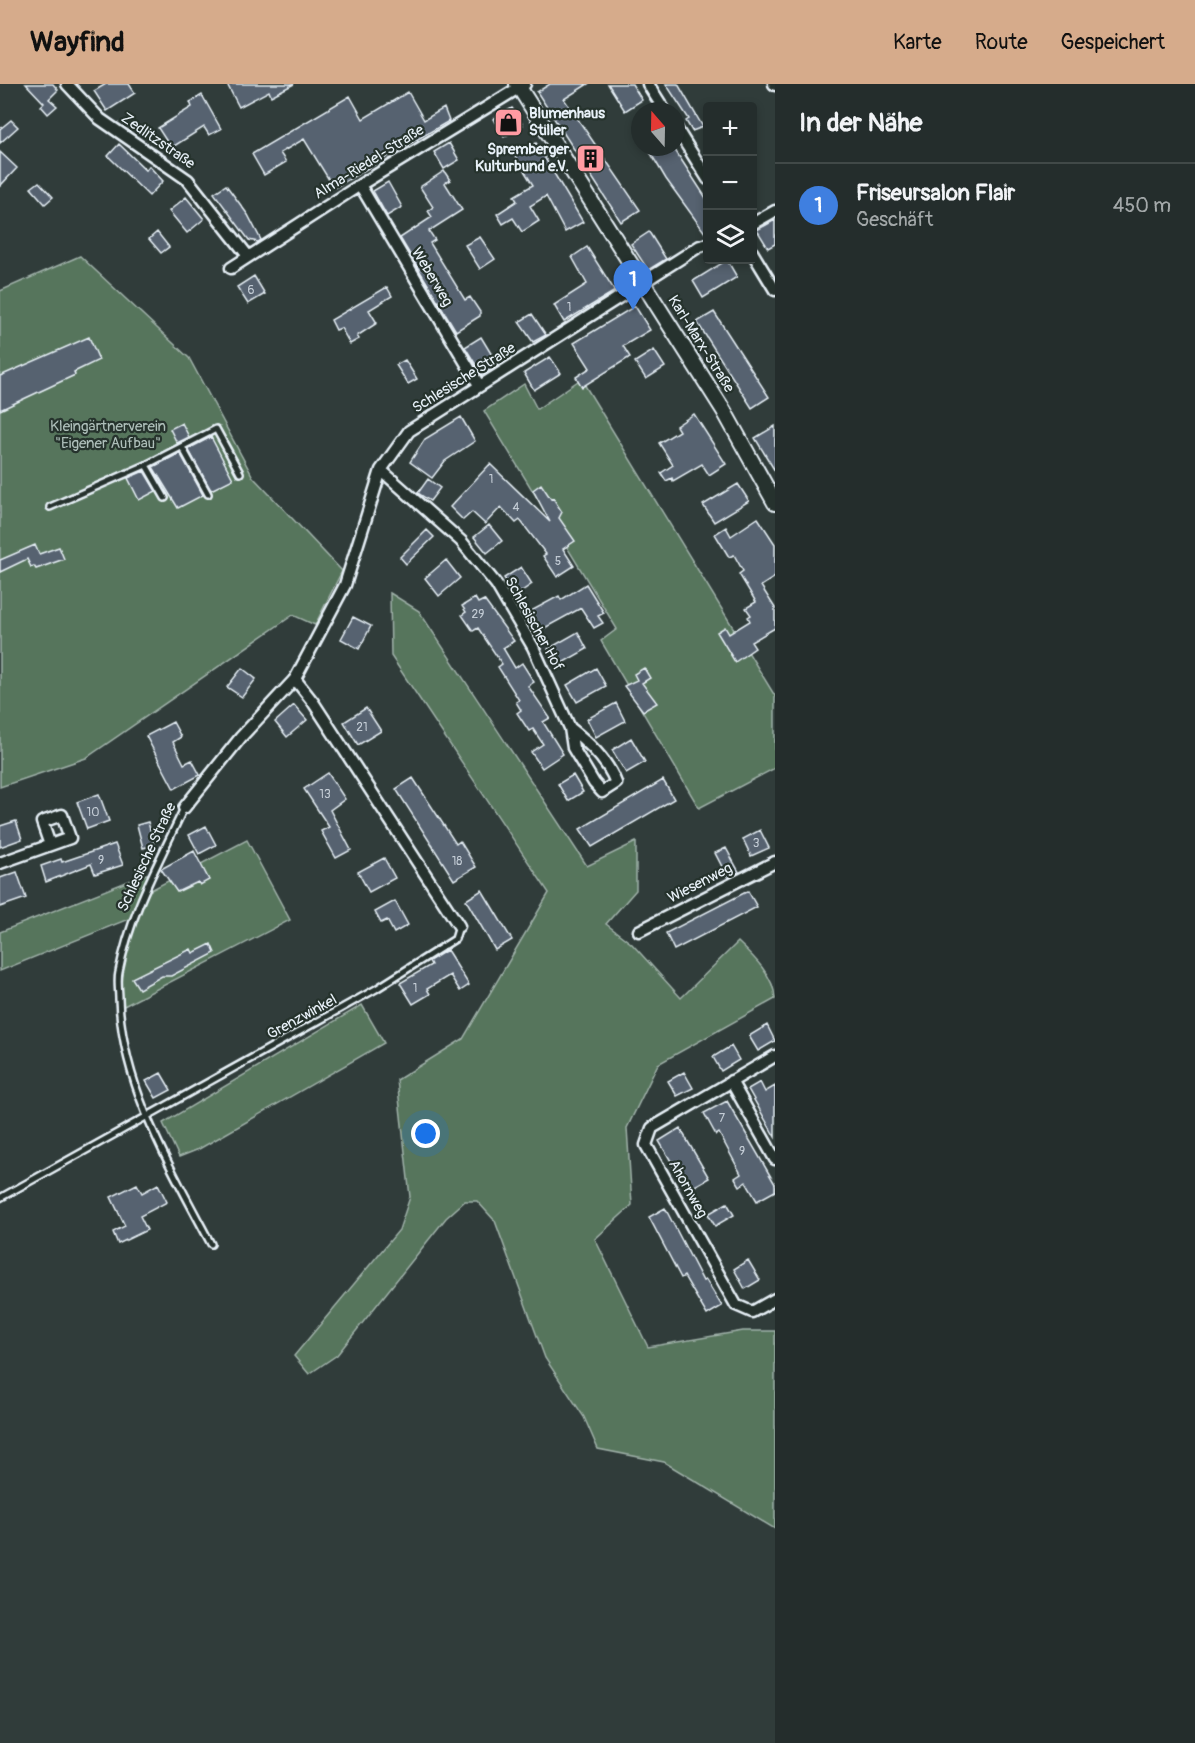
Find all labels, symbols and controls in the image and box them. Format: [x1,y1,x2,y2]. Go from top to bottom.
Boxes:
text: Wayfind [30,25,125,60]
text: Karte [893,29,942,56]
text: Route [975,29,1028,56]
text: Gespeichert [1061,29,1165,56]
north arrow [631,102,685,156]
map controls [703,102,757,264]
button: + [703,102,757,156]
place label: Blumenhaus Stiller [529,104,605,140]
shop icon: Blumenhaus Stiller [492,106,524,138]
text: In der Nähe [799,107,922,139]
street label: Zedlitzstraße [117,109,199,174]
street label: Alma-Riedel-Straße [310,120,428,204]
place label: Spremberger Kulturbund e.V. [475,140,570,176]
building icon: Spremberger Kulturbund e.V. [574,142,606,174]
button: − [703,156,757,210]
text: Friseursalon Flair [856,179,1015,207]
text: 1 [815,193,822,218]
text: 450 m [1113,193,1171,218]
text: Geschäft [856,207,933,232]
button: layers [703,210,757,264]
street label: Weberweg [407,244,457,310]
pin: 1 [614,260,652,310]
house number: 6 [248,283,255,298]
street label: Karl-Marx-Straße [664,292,739,397]
house number: 1 [567,300,571,315]
street label: Schlesische Straße [409,338,520,417]
park label: Kleingärtnerverein "Eigener Aufbau" [50,417,166,453]
house number: 1 [489,472,493,487]
house number: 4 [513,500,520,515]
house number: 5 [555,554,561,569]
street label: Schlesischer Hof [500,574,568,674]
house number: 29 [472,607,484,622]
house number: 21 [356,720,368,735]
house number: 13 [319,787,331,802]
street label: Schlesische Straße [113,799,181,915]
house number: 10 [87,805,99,820]
house number: 3 [753,836,760,851]
house number: 9 [98,853,104,868]
house number: 18 [452,854,462,869]
street label: Wiesenweg [664,859,736,907]
house number: 1 [413,981,417,996]
street label: Grenzwinkel [264,990,340,1044]
house number: 7 [719,1111,726,1126]
your location [411,1119,440,1148]
house number: 9 [739,1144,745,1159]
street label: Ahornweg [664,1157,712,1221]

